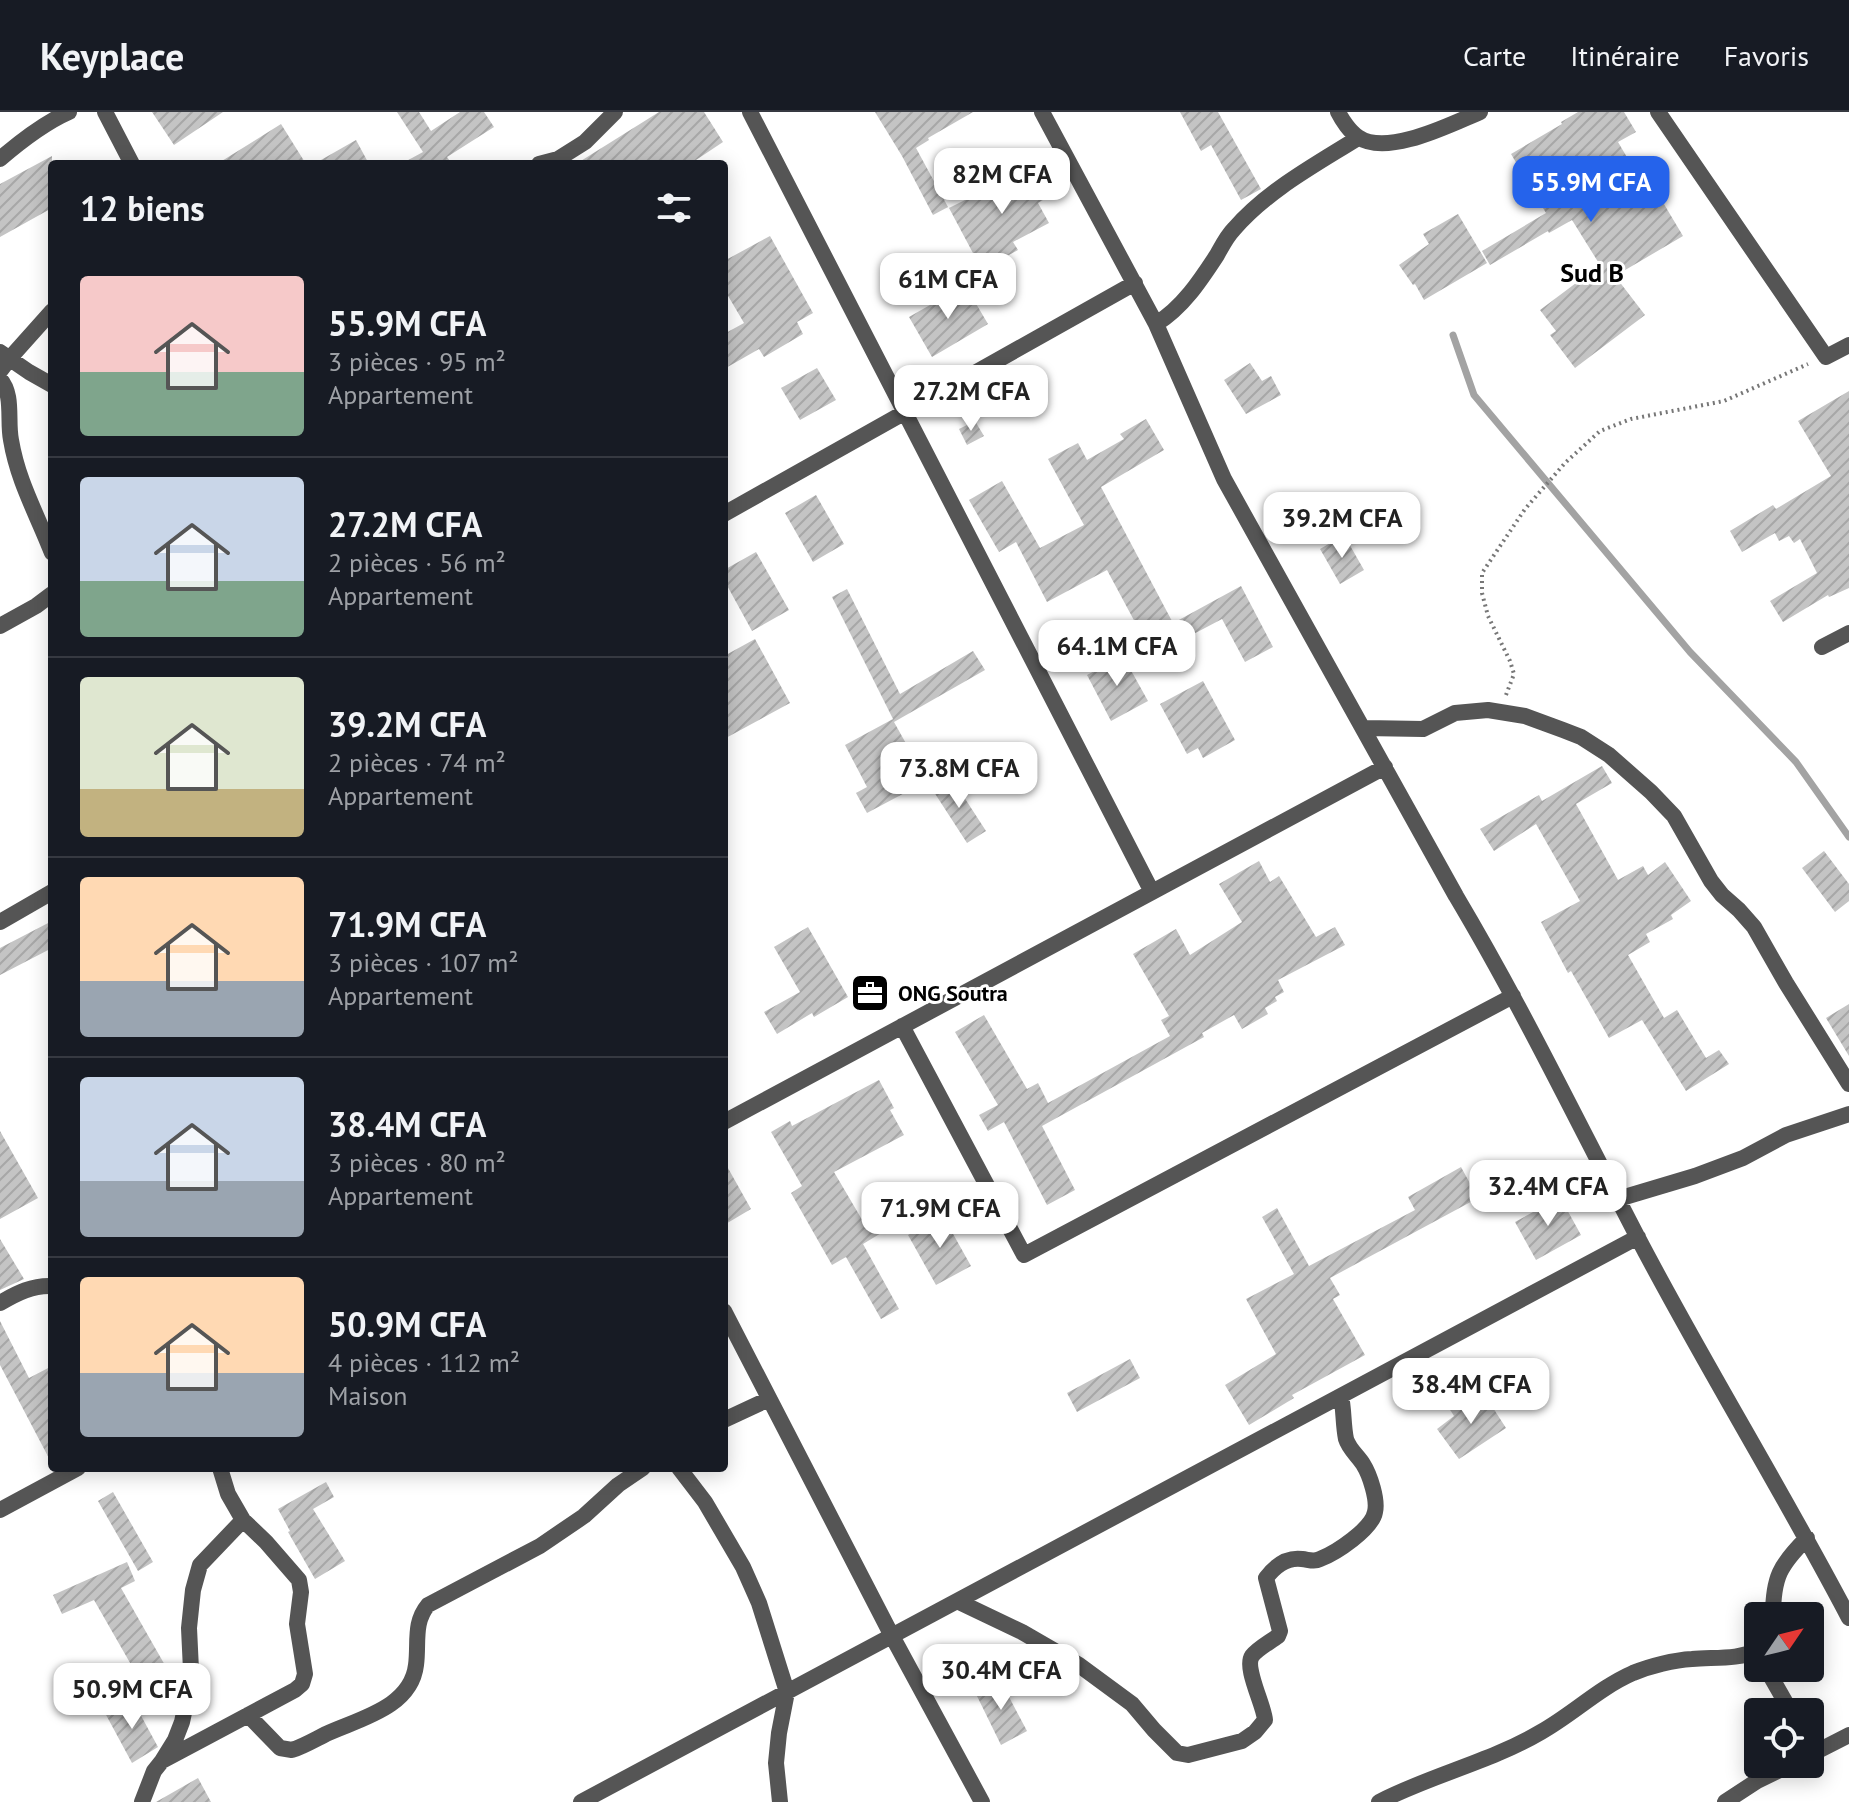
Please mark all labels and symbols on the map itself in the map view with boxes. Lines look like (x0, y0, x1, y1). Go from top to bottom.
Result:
pin: 82M CFA (928, 148, 1076, 216)
pin: 55.9M CFA (1499, 156, 1683, 224)
pin: 61M CFA (874, 253, 1022, 321)
district label: Sud B (1560, 256, 1624, 289)
pin: 27.2M CFA (879, 365, 1063, 433)
pin: 39.2M CFA (1250, 492, 1434, 560)
pin: 64.1M CFA (1025, 620, 1209, 688)
pin: 73.8M CFA (867, 742, 1051, 810)
office icon: ONG Soutra (849, 972, 891, 1014)
place label: ONG Soutra (898, 979, 1008, 1007)
pin: 32.4M CFA (1456, 1160, 1640, 1228)
pin: 71.9M CFA (848, 1182, 1032, 1250)
pin: 38.4M CFA (1379, 1358, 1563, 1426)
north arrow (1744, 1602, 1824, 1682)
pin: 30.4M CFA (909, 1644, 1093, 1712)
pin: 50.9M CFA (40, 1663, 224, 1731)

